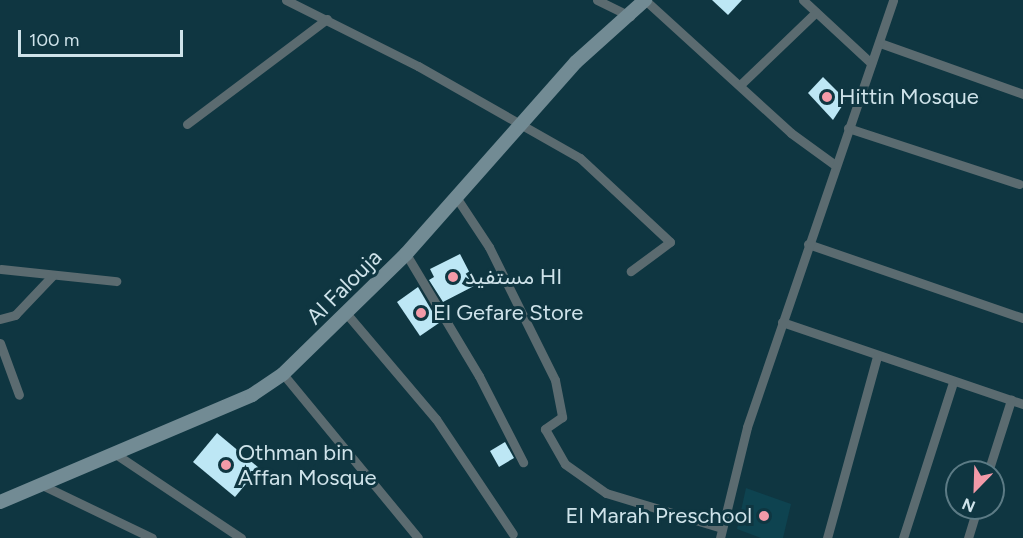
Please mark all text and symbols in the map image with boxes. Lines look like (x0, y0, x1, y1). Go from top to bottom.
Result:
scale bar (21, 18, 186, 56)
text: 100 m (29, 29, 79, 51)
place label: Hittin Mosque (839, 84, 979, 110)
marker: Hittin Mosque (820, 90, 834, 104)
street label: Al Falouja (301, 244, 387, 330)
place label: مستفيد HI (465, 264, 562, 290)
marker: مستفيد HI (446, 270, 460, 284)
place label: El Gefare Store (433, 300, 583, 326)
marker: El Gefare Store (414, 306, 428, 320)
place label: Othman bin Affan Mosque (238, 439, 377, 490)
marker: Othman bin Affan Mosque (219, 458, 233, 472)
north arrow (945, 460, 1005, 520)
text: N (959, 494, 978, 516)
place label: El Marah Preschool (566, 503, 752, 529)
marker: El Marah Preschool (757, 509, 771, 523)

